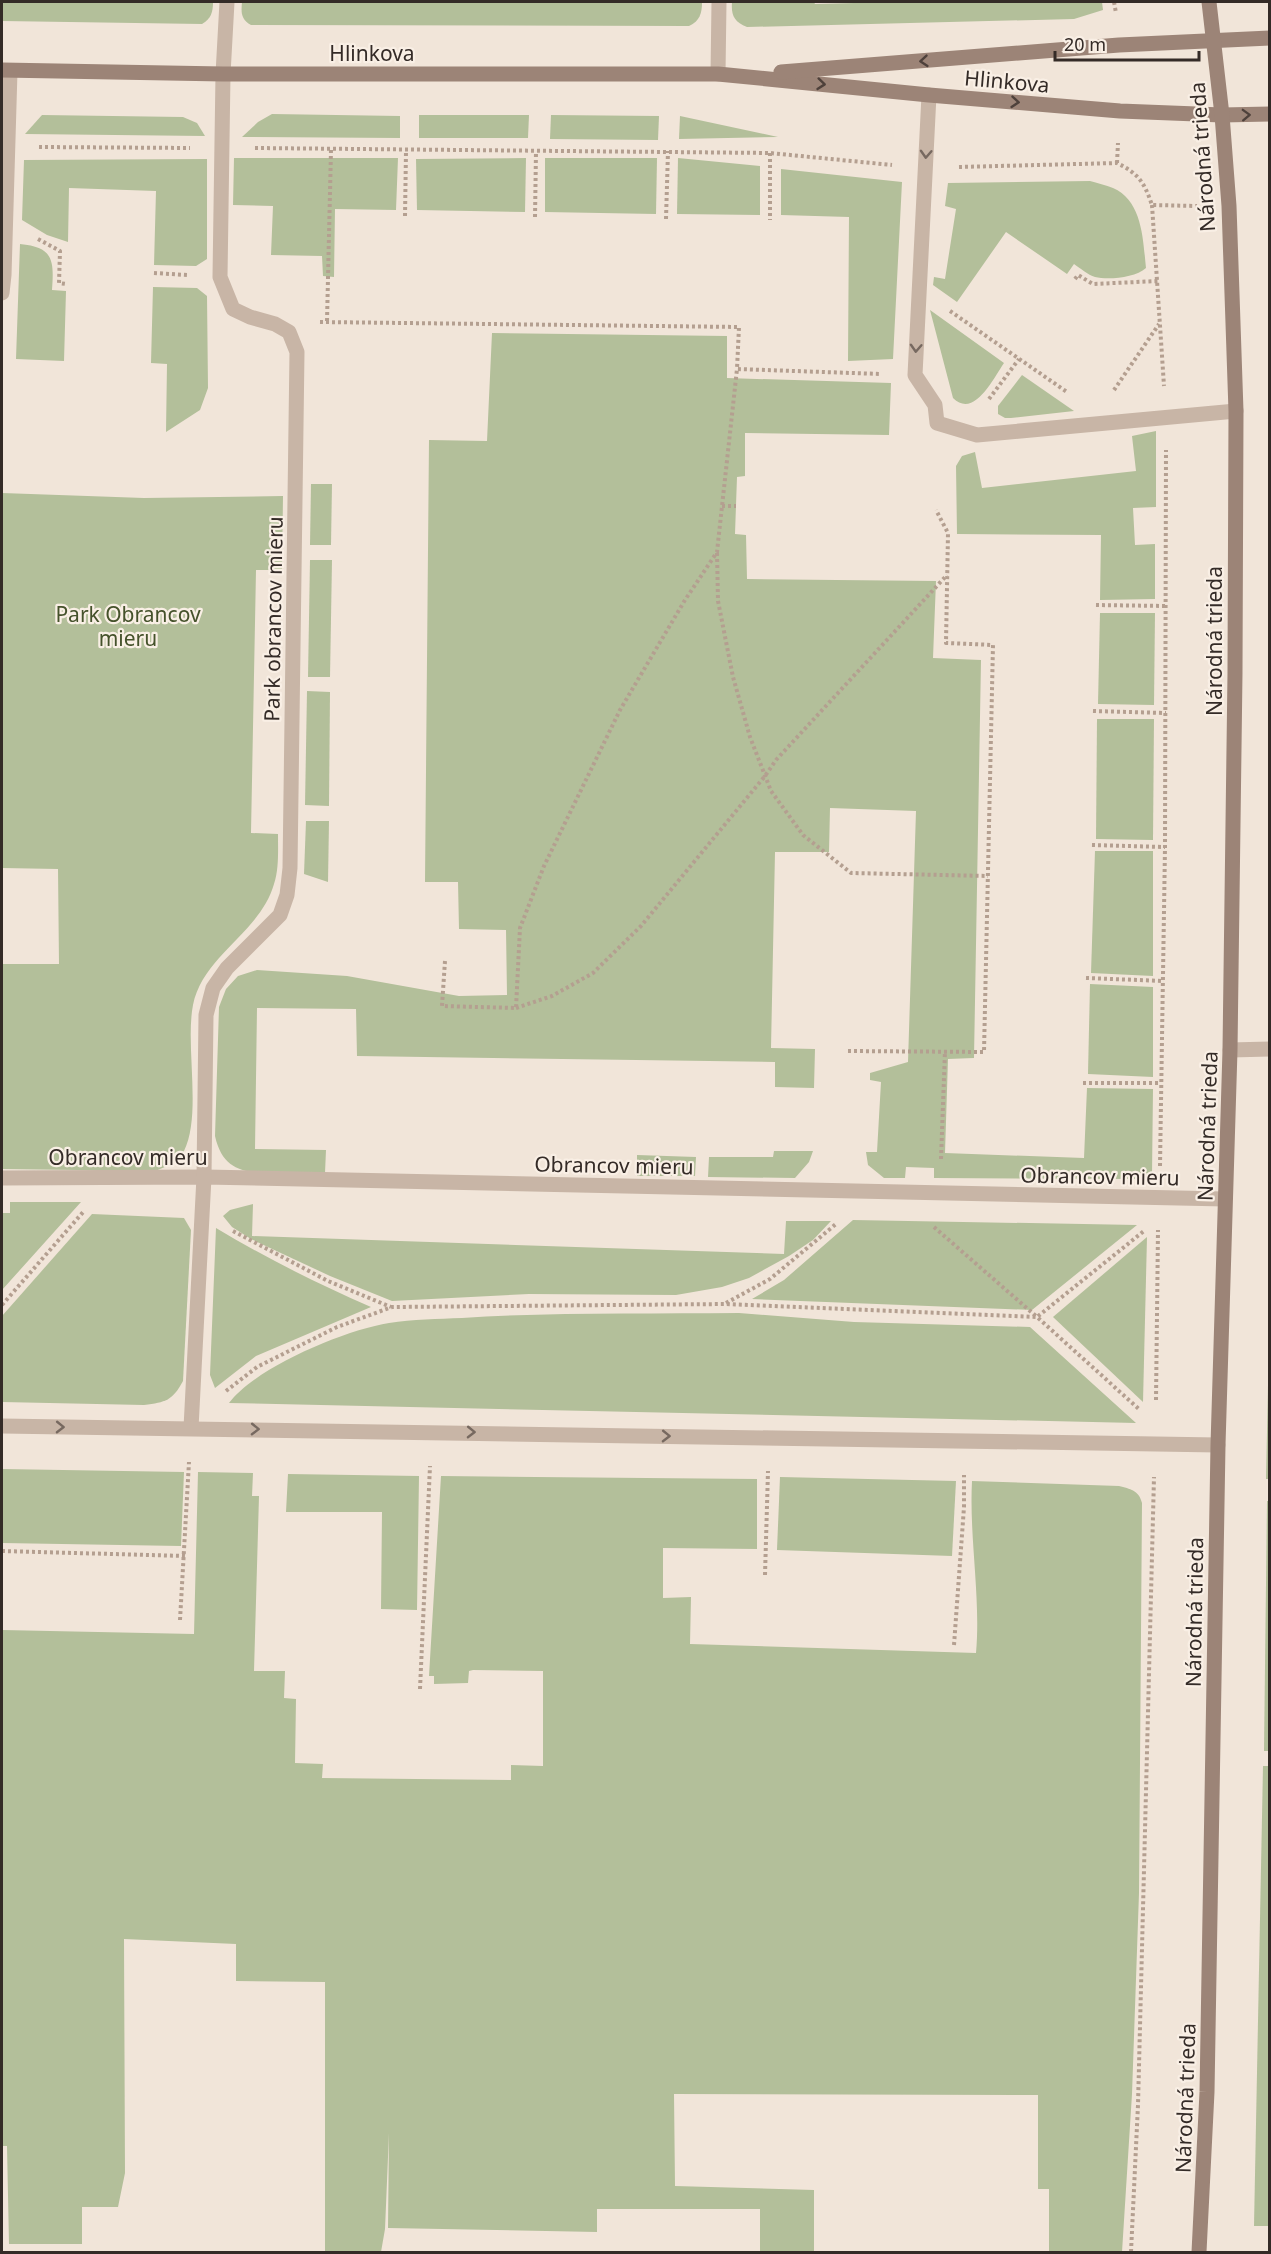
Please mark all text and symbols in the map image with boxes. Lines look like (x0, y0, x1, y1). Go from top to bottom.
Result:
scale bar (1055, 24, 1199, 62)
text: 20 m (1064, 32, 1106, 56)
street label: Hlinkova (329, 39, 415, 67)
one-way arrow (920, 54, 929, 67)
street label: Hlinkova (963, 63, 1051, 99)
one-way arrow (816, 77, 826, 90)
street label: Národná trieda (1183, 81, 1221, 233)
one-way arrow (1011, 96, 1020, 109)
one-way arrow (1241, 108, 1250, 121)
one-way arrow (919, 149, 932, 158)
one-way arrow (910, 344, 923, 353)
street label: Park obrancov mieru (257, 516, 289, 722)
street label: Národná trieda (1200, 566, 1228, 716)
park label: Park Obrancov mieru (55, 600, 201, 652)
street label: Národná trieda (1190, 1051, 1224, 1201)
street label: Obrancov mieru (48, 1143, 208, 1171)
street label: Obrancov mieru (534, 1150, 694, 1180)
street label: Obrancov mieru (1020, 1161, 1180, 1191)
one-way arrow (55, 1420, 64, 1433)
one-way arrow (250, 1423, 259, 1435)
one-way arrow (466, 1426, 475, 1439)
one-way arrow (661, 1430, 670, 1442)
street label: Národná trieda (1179, 1537, 1209, 1687)
street label: Národná trieda (1168, 2023, 1202, 2173)

